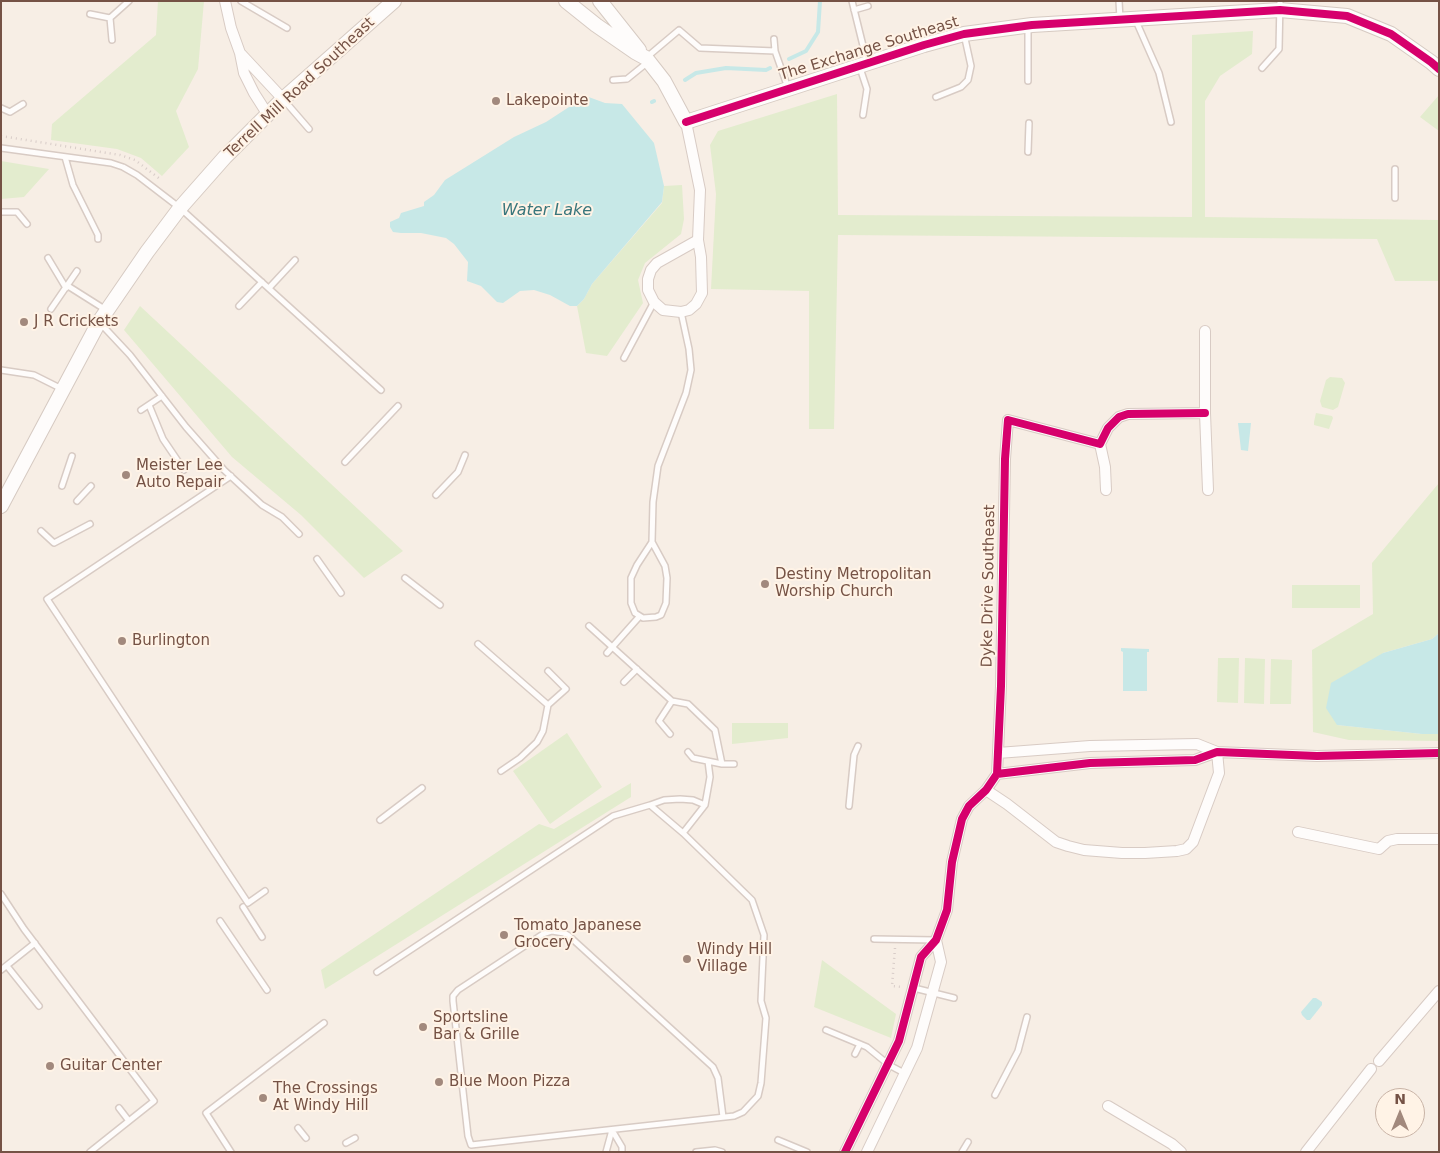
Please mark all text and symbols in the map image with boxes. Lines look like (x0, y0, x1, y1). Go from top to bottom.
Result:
street label: The Exchange Southeast (777, 13, 961, 85)
street label: Terrell Mill Road Southeast (221, 14, 379, 162)
place label: Lakepointe (506, 92, 588, 110)
marker: Lakepointe (490, 95, 502, 107)
water label: Water Lake (502, 201, 592, 221)
place label: J R Crickets (34, 313, 119, 331)
marker: J R Crickets (18, 316, 30, 328)
place label: Meister Lee Auto Repair (136, 457, 224, 492)
marker: Meister Lee Auto Repair (120, 469, 132, 481)
street label: Dyke Drive Southeast (979, 504, 999, 668)
place label: Destiny Metropolitan Worship Church (775, 566, 931, 601)
marker: Destiny Metropolitan Worship Church (759, 578, 771, 590)
place label: Burlington (132, 632, 210, 650)
marker: Burlington (116, 635, 128, 647)
place label: Tomato Japanese Grocery (514, 917, 642, 952)
marker: Tomato Japanese Grocery (498, 929, 510, 941)
place label: Windy Hill Village (697, 941, 772, 976)
marker: Windy Hill Village (681, 953, 693, 965)
place label: Sportsline Bar & Grille (433, 1009, 519, 1044)
marker: Sportsline Bar & Grille (417, 1021, 429, 1033)
place label: Guitar Center (60, 1057, 162, 1075)
marker: Guitar Center (44, 1060, 56, 1072)
place label: Blue Moon Pizza (449, 1073, 570, 1091)
marker: Blue Moon Pizza (433, 1076, 445, 1088)
place label: The Crossings At Windy Hill (273, 1080, 378, 1115)
north arrow (1375, 1088, 1425, 1138)
text: N (1394, 1091, 1406, 1107)
marker: The Crossings At Windy Hill (257, 1092, 269, 1104)

